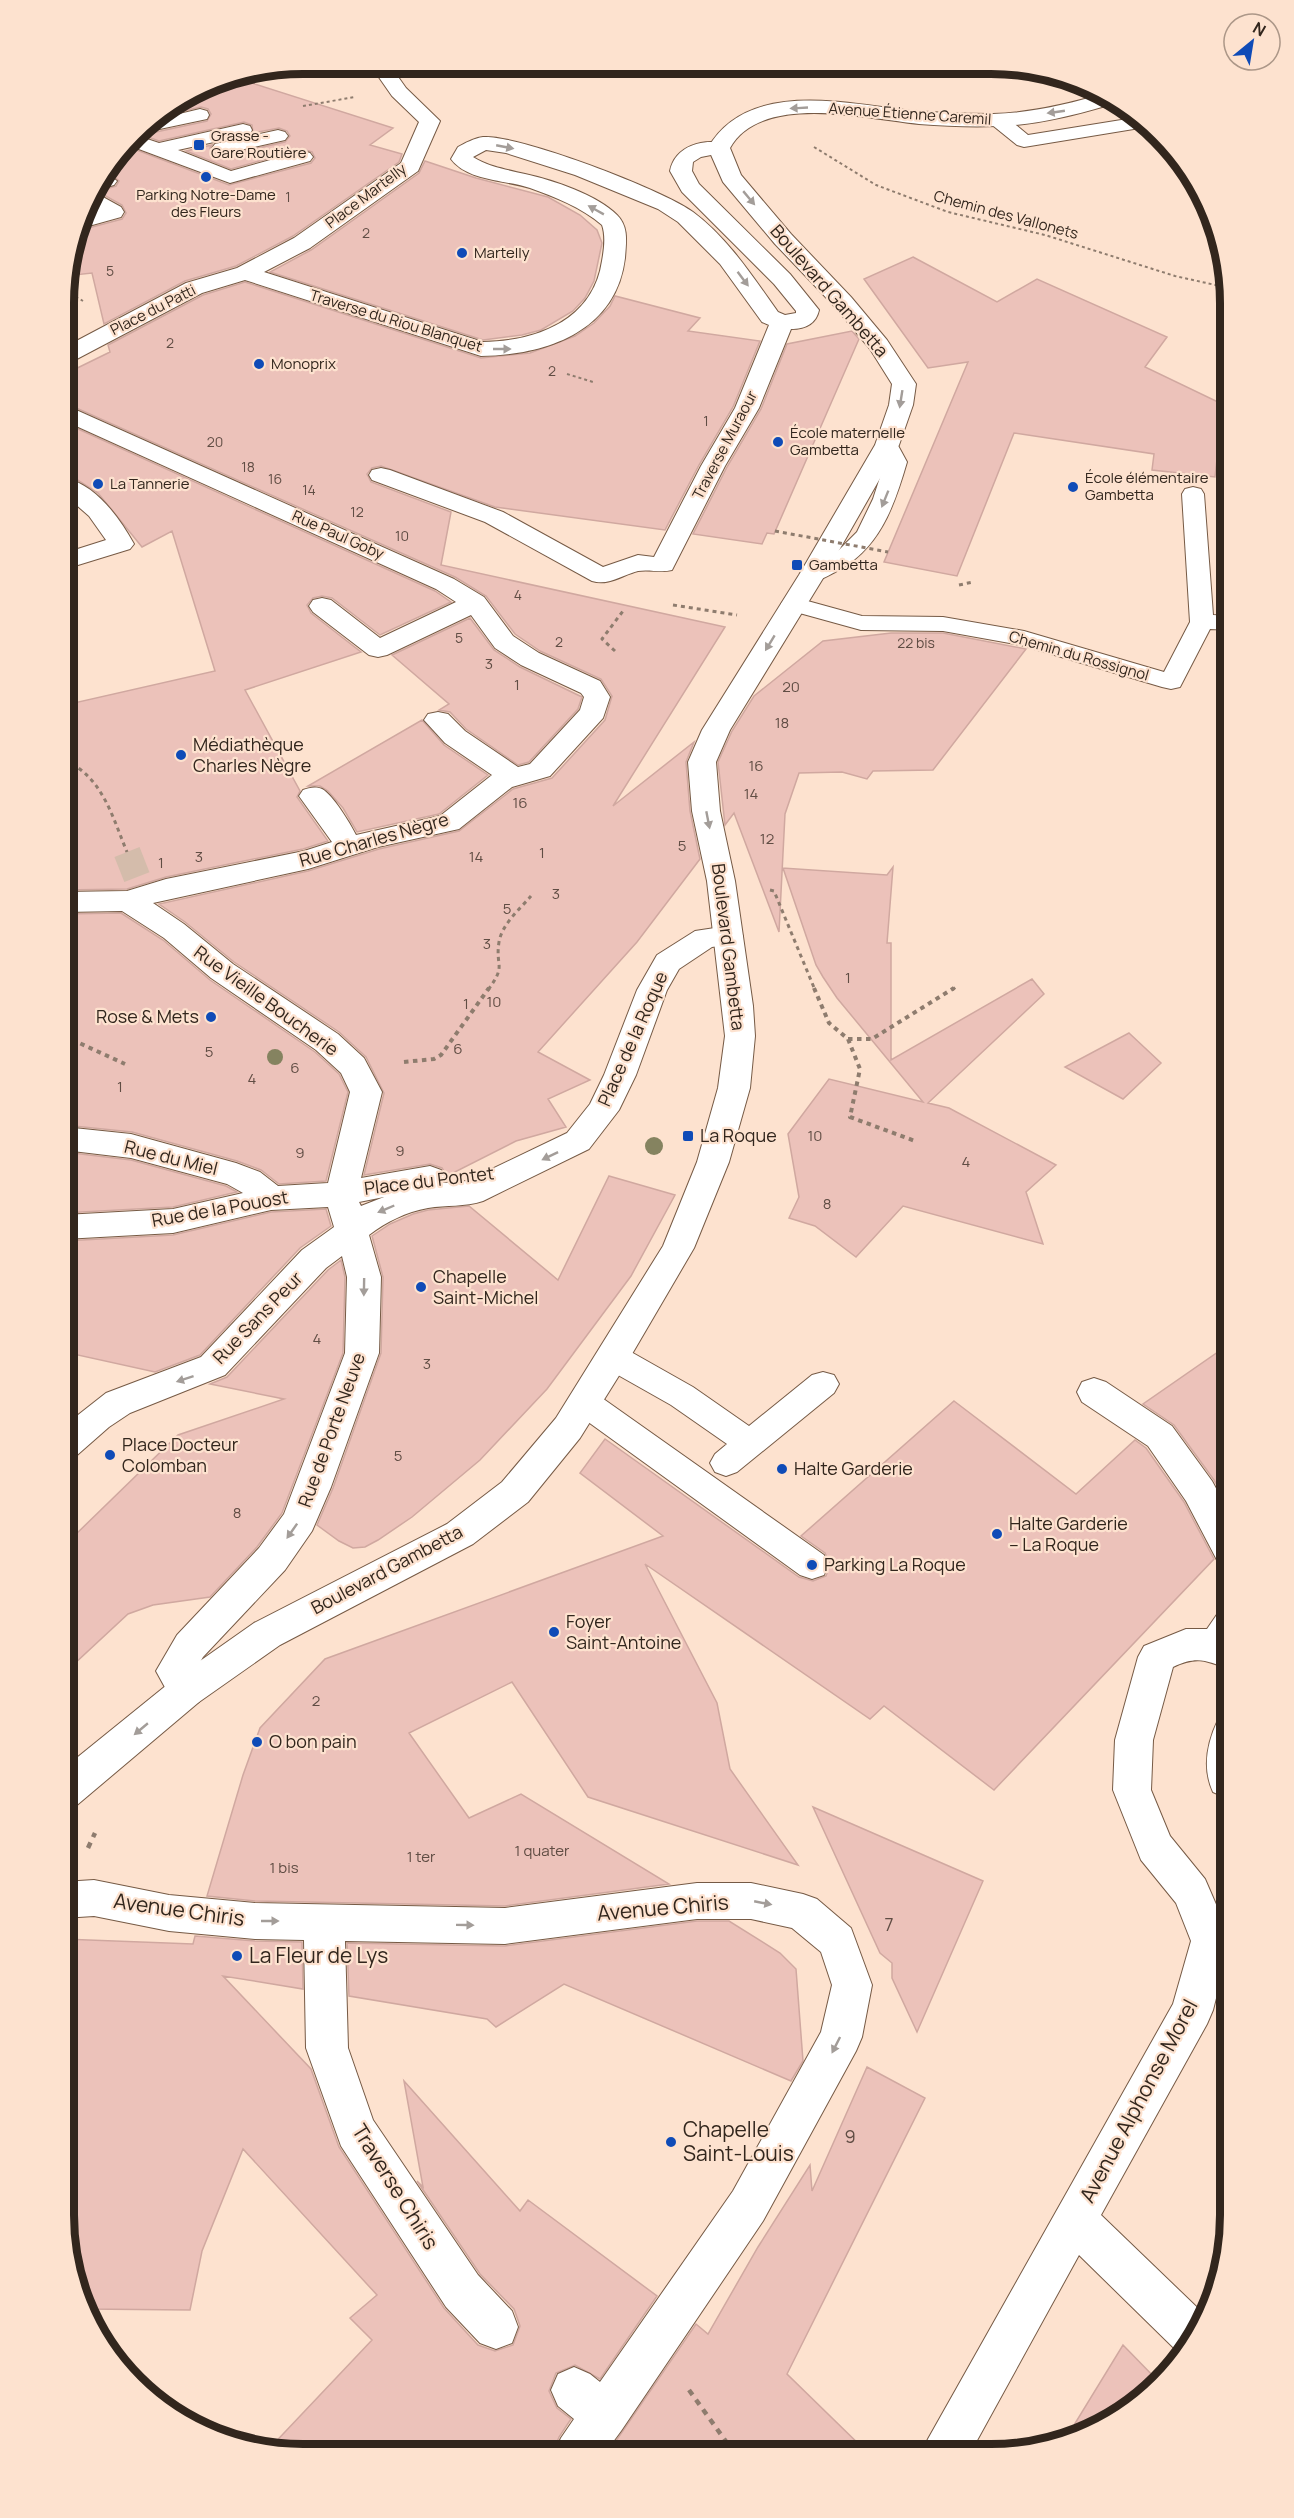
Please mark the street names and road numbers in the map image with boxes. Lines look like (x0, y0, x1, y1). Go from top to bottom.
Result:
street label: Avenue Étienne Caremil (828, 97, 992, 130)
street label: Place Martelly (321, 158, 411, 233)
street label: Chemin des Vallonets (931, 185, 1081, 244)
street label: Boulevard Gambetta (765, 219, 894, 362)
street label: Place du Patti (106, 279, 199, 340)
street label: Traverse du Riou Blanquet (307, 284, 485, 357)
street label: Traverse Muraour (687, 386, 762, 503)
street label: Rue Paul Goby (289, 505, 388, 564)
street label: Chemin du Rossignol (1007, 625, 1152, 686)
street label: Rue Charles Nègre (296, 806, 451, 872)
street label: Boulevard Gambetta (707, 862, 751, 1032)
street label: Rue Vieille Boucherie (190, 940, 344, 1061)
street label: Place de la Roque (592, 967, 673, 1110)
street label: Rue du Miel (122, 1134, 220, 1180)
street label: Place du Pontet (363, 1160, 495, 1200)
street label: Rue de la Pouost (150, 1184, 290, 1232)
street label: Rue Sans Peur (207, 1266, 308, 1369)
street label: Rue de Porte Neuve (292, 1349, 370, 1510)
street label: Boulevard Gambetta (307, 1519, 467, 1619)
street label: Avenue Chiris (112, 1886, 246, 1932)
street label: Avenue Chiris (596, 1887, 730, 1927)
street label: Avenue Alphonse Morel (1073, 1994, 1204, 2207)
street label: Traverse Chiris (346, 2118, 446, 2255)

